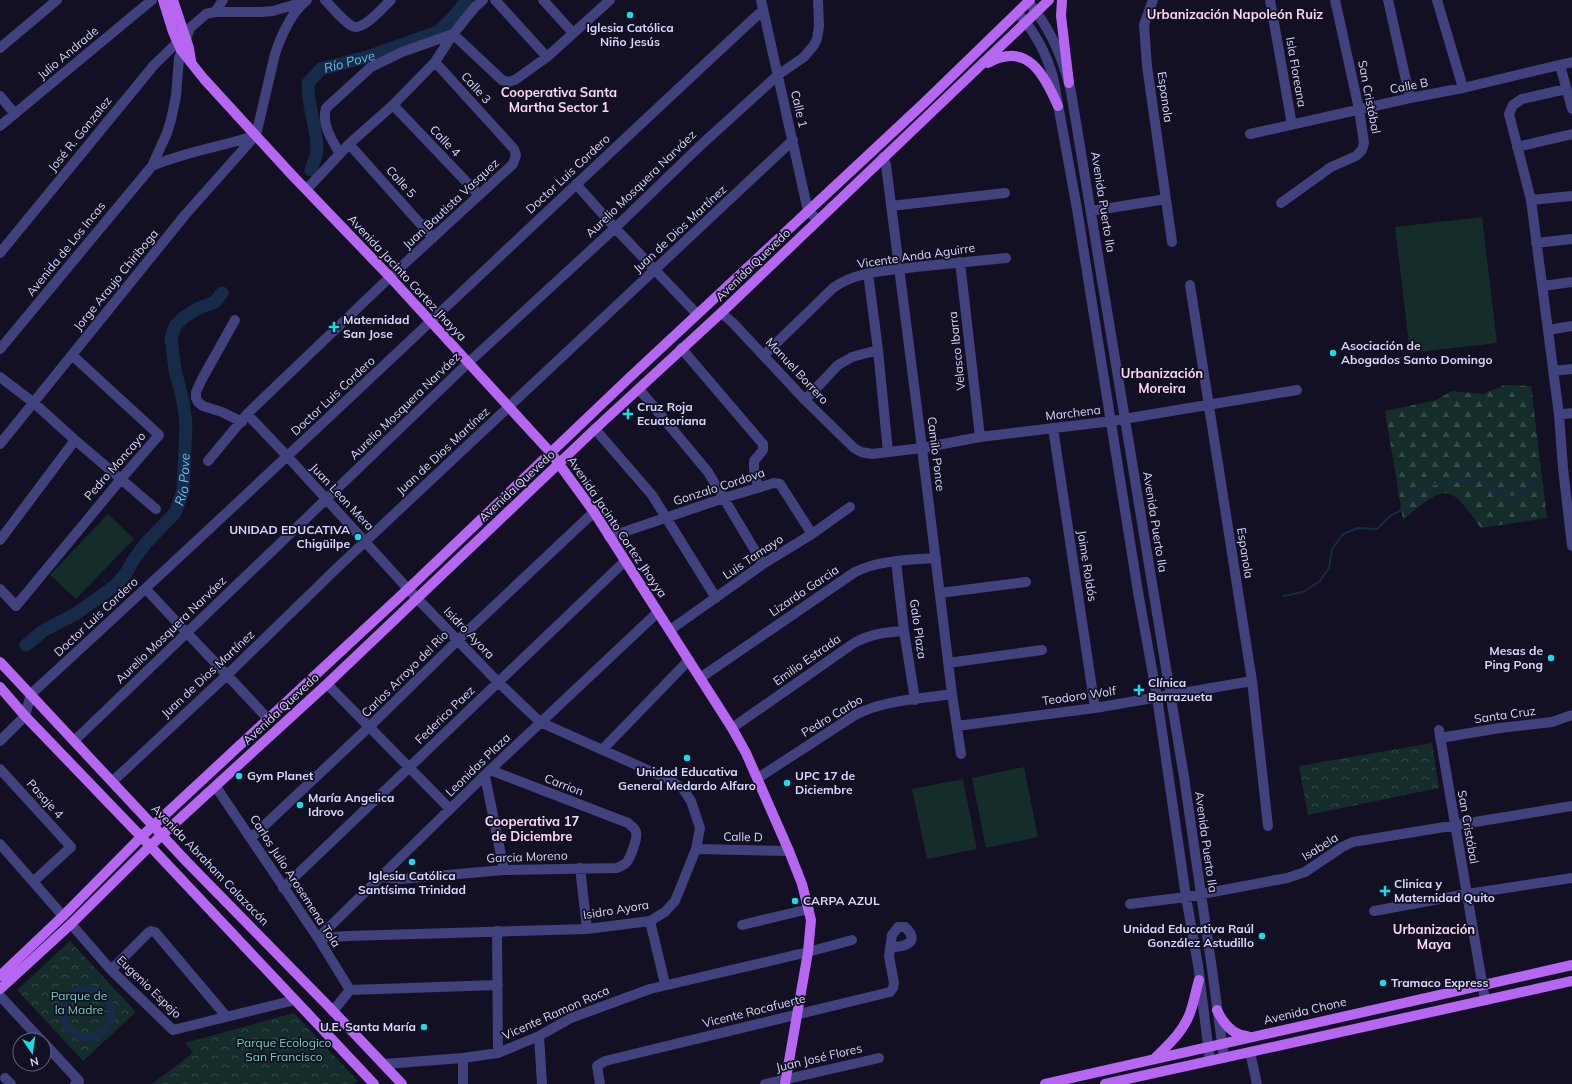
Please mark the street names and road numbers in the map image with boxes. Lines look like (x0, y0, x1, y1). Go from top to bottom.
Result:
street label: Julio Andrade (34, 23, 101, 82)
street label: Isla Floreana (1283, 36, 1310, 108)
street label: San Cristóbal (1355, 59, 1384, 135)
street label: Calle 3 (458, 69, 495, 107)
street label: Espanola (1155, 71, 1176, 123)
street label: Calle B (1388, 74, 1429, 97)
street label: Calle 1 (788, 89, 811, 129)
street label: José R. Gonzalez (45, 93, 114, 174)
street label: Calle 4 (427, 122, 464, 159)
street label: Aurelio Mosquera Narváez (582, 127, 699, 240)
street label: Doctor Luis Cordero (523, 131, 613, 216)
street label: Avenida Puerto Ila (1088, 150, 1119, 253)
street label: Juan Bautista Vasquez (400, 155, 502, 252)
street label: Calle 5 (383, 163, 420, 201)
street label: Juan de Dios Martínez (630, 182, 729, 276)
street label: Avenida de Los Incas (23, 198, 108, 299)
street label: Avenida Jacinto Cortez Jhayya (345, 211, 470, 344)
street label: Avenida Quevedo (712, 225, 793, 304)
street label: Jorge Araujo Chiriboga (70, 226, 161, 333)
street label: Vicente Anda Aguirre (856, 240, 976, 271)
street label: Velasco Ibarra (945, 311, 968, 391)
street label: Manuel Borrero (763, 334, 832, 407)
street label: Aurelio Mosquera Narváez (346, 349, 463, 462)
street label: Doctor Luis Cordero (288, 353, 378, 438)
street label: Marchena (1044, 402, 1101, 423)
street label: Juan de Dios Martínez (393, 404, 492, 498)
street label: Camilo Ponce (924, 416, 949, 492)
street label: Pedro Moncayo (81, 428, 149, 503)
street label: Avenida Quevedo (476, 447, 558, 525)
street label: Avenida Jacinto Cortez Jhayya (564, 453, 670, 600)
street label: Juan Leon Mera (307, 460, 377, 533)
street label: Gonzalo Cordova (671, 465, 766, 508)
street label: Avenida Puerto Ila (1140, 470, 1171, 573)
street label: Espanola (1234, 526, 1257, 579)
street label: Jaime Roldós (1074, 529, 1101, 603)
street label: Luis Tamayo (720, 531, 786, 582)
street label: Lizardo Garcia (766, 562, 841, 619)
street label: Aurelio Mosquera Narváez (112, 573, 229, 686)
street label: Doctor Luis Cordero (51, 574, 141, 659)
street label: Galo Plaza (907, 598, 930, 660)
street label: Isidro Ayora (441, 604, 498, 662)
street label: Juan de Dios Martínez (158, 627, 257, 721)
street label: Carlos Arroyo del Rio (358, 627, 451, 720)
street label: Emilio Estrada (770, 631, 843, 688)
street label: Avenida Quevedo (240, 670, 322, 748)
street label: Federico Paez (412, 682, 478, 747)
street label: Teodoro Wolf (1041, 683, 1118, 708)
street label: Pedro Carbo (798, 691, 865, 740)
street label: Santa Cruz (1473, 703, 1537, 726)
street label: Leonidas Plaza (442, 730, 513, 799)
street label: Carrion (543, 770, 586, 799)
street label: Pasaje 4 (24, 776, 67, 821)
street label: San Cristóbal (1455, 789, 1482, 865)
street label: Avenida Puerto Ila (1192, 790, 1221, 893)
street label: Avenida Abraham Calazacón (149, 801, 272, 928)
street label: Carlos Julio Arosemena Tola (247, 812, 344, 950)
street label: Calle D (723, 829, 763, 844)
street label: Isabela (1299, 830, 1341, 864)
street label: Garcia Moreno (486, 848, 568, 865)
street label: Isidro Ayora (582, 897, 650, 922)
street label: Eugenio Espejo (114, 952, 185, 1021)
street label: Vicente Ramon Roca (500, 982, 612, 1043)
street label: Vicente Rocafuerte (701, 990, 807, 1031)
street label: Avenida Chone (1262, 994, 1348, 1027)
street label: Juan José Flores (774, 1040, 863, 1075)

